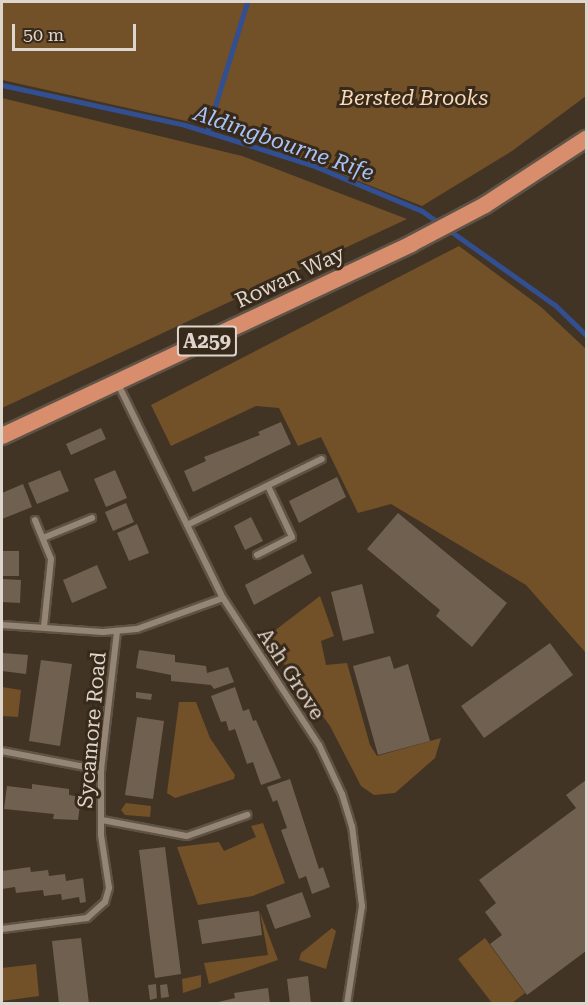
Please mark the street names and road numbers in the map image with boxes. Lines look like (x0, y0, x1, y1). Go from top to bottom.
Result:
street label: Rowan Way (231, 241, 349, 313)
road number: A259 (176, 324, 238, 358)
street label: Ash Grove (252, 623, 330, 725)
street label: Sycamore Road (73, 651, 111, 809)

